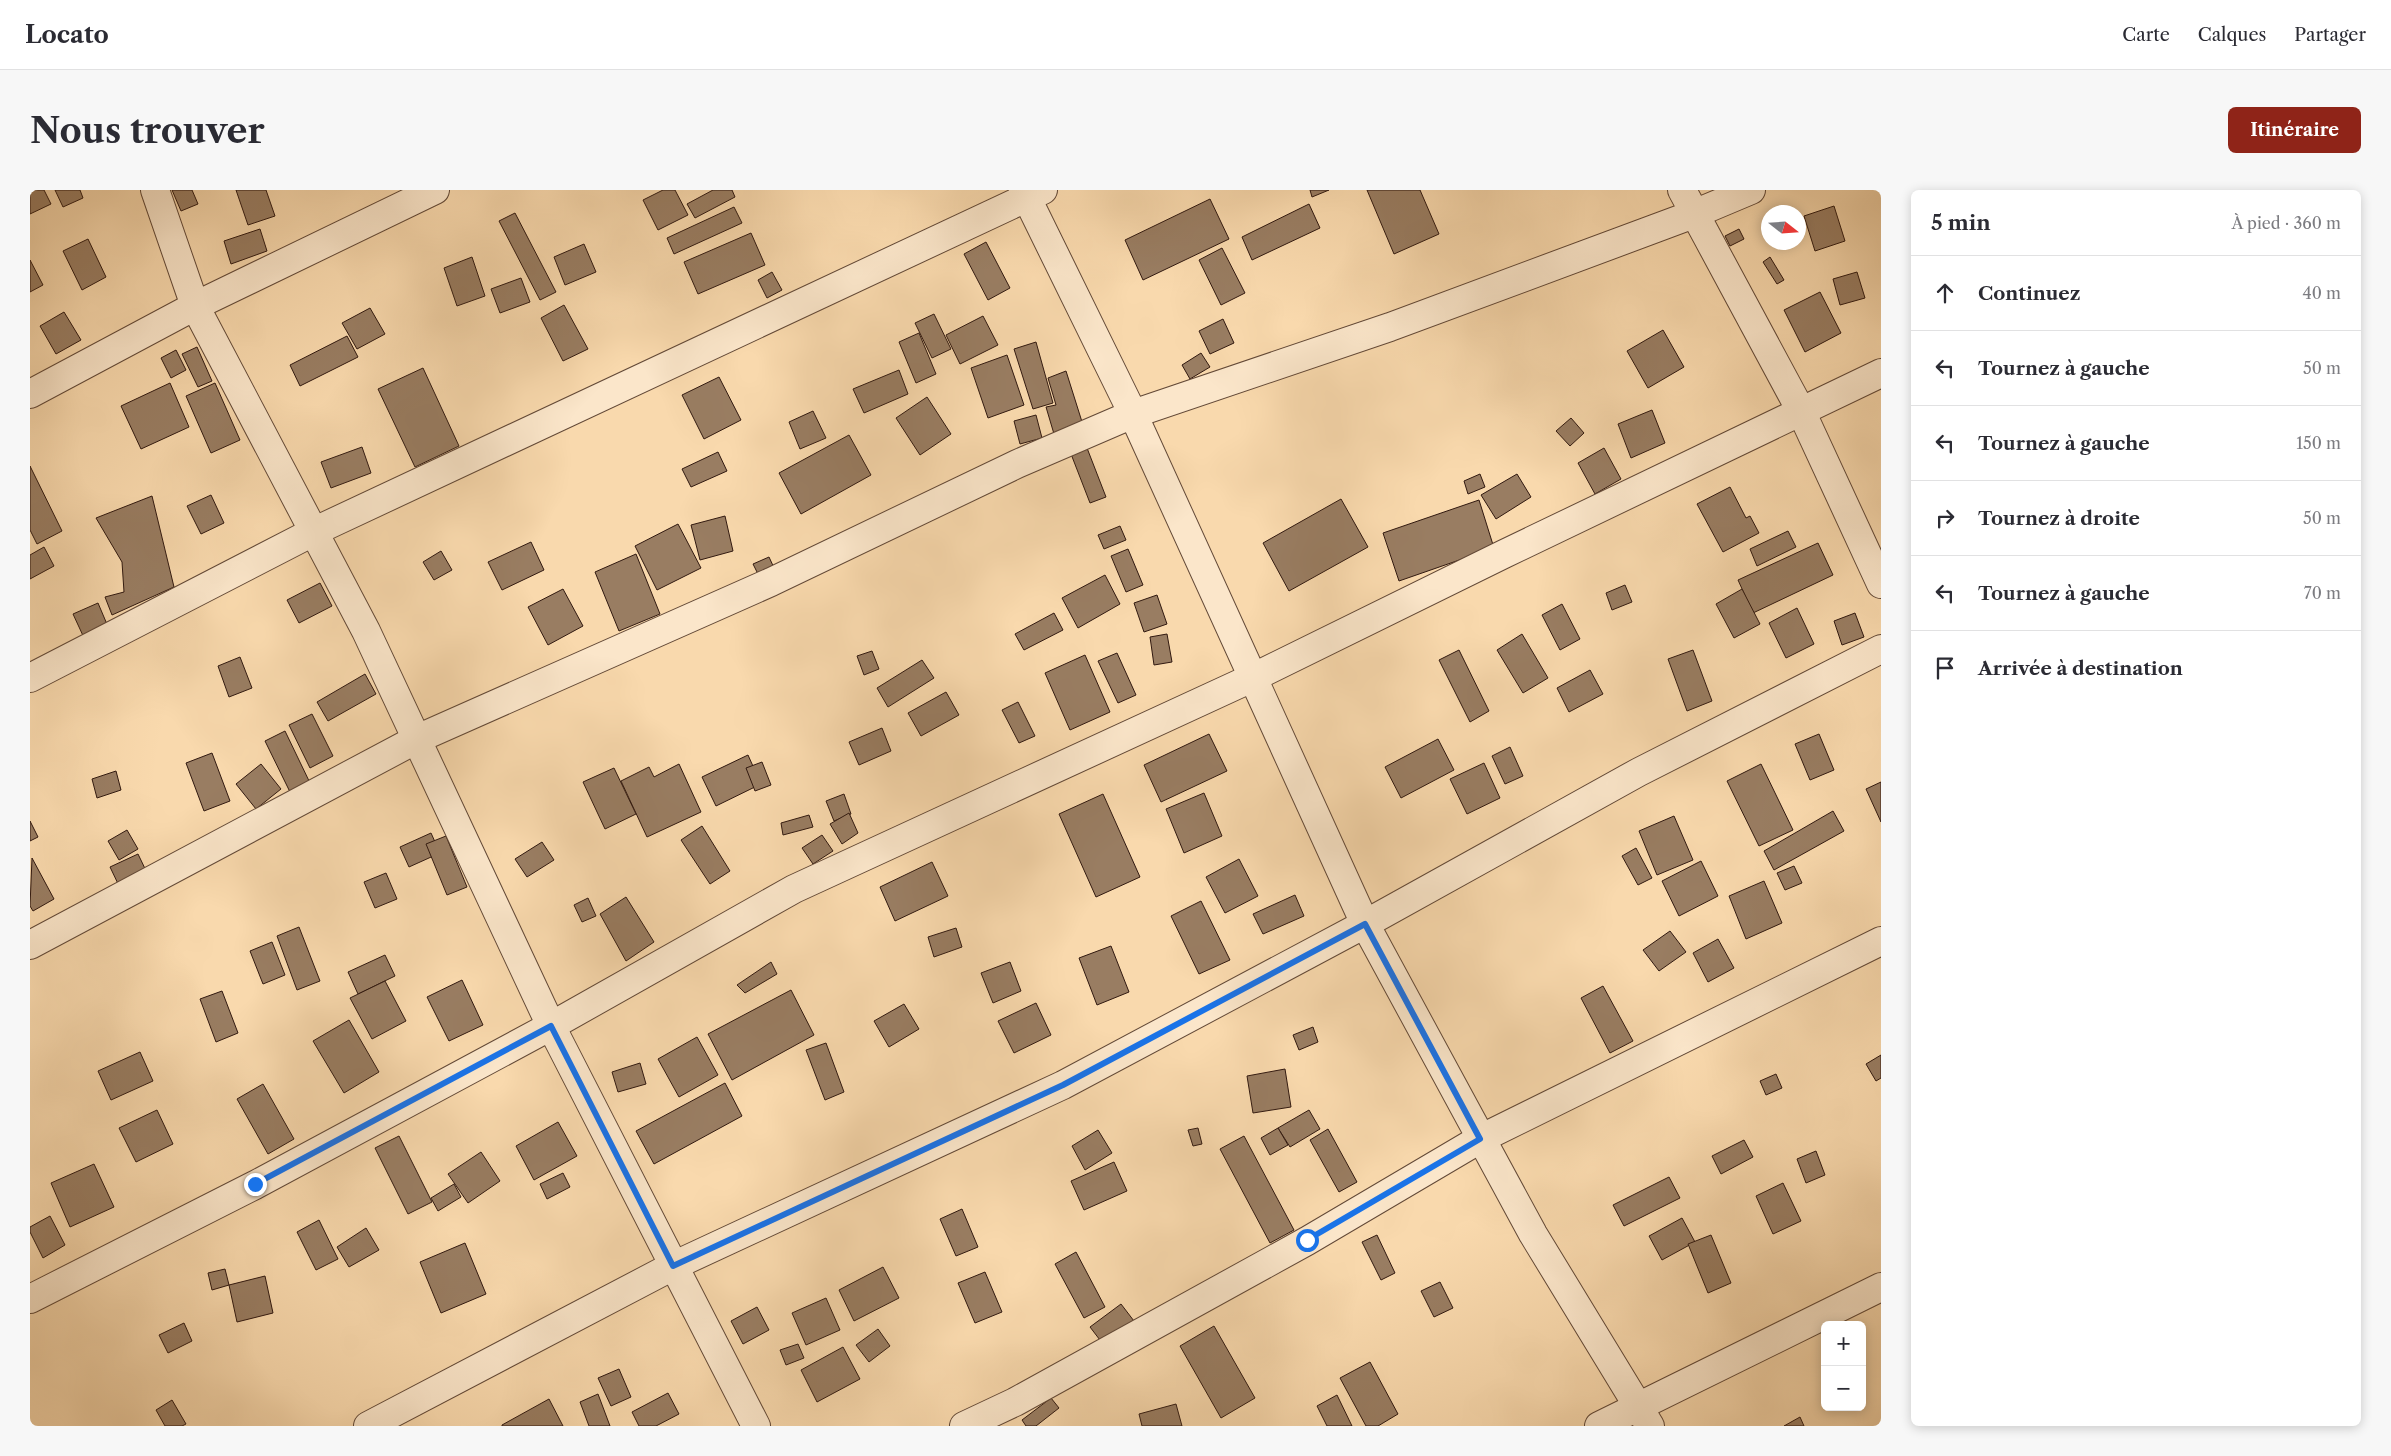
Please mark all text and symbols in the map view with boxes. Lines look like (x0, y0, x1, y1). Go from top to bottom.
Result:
text: Locato (25, 20, 109, 49)
text: Carte (2122, 24, 2170, 46)
text: Calques (2198, 24, 2266, 46)
text: Partager (2294, 24, 2366, 46)
button: Itinéraire (2228, 107, 2361, 153)
text: Nous trouver (30, 109, 265, 152)
north arrow (1761, 205, 1806, 250)
text: 5 min (1931, 210, 1991, 235)
text: À pied · 360 m (2232, 213, 2341, 233)
icon: ahead (1931, 279, 1959, 307)
text: Continuez (1978, 282, 2080, 305)
text: 40 m (2302, 283, 2341, 303)
icon: left (1931, 354, 1959, 382)
text: Tournez à gauche (1978, 357, 2150, 380)
text: 50 m (2303, 358, 2341, 378)
icon: left (1931, 429, 1959, 457)
text: Tournez à gauche (1978, 432, 2150, 455)
text: 150 m (2296, 433, 2341, 453)
icon: right (1931, 504, 1959, 532)
text: Tournez à droite (1978, 507, 2140, 530)
text: 50 m (2303, 508, 2341, 528)
icon: left (1931, 579, 1959, 607)
text: Tournez à gauche (1978, 582, 2150, 605)
text: 70 m (2304, 583, 2341, 603)
icon: arrive (1931, 654, 1959, 682)
text: Arrivée à destination (1978, 657, 2183, 680)
route end (244, 1173, 267, 1196)
route start (1296, 1229, 1319, 1252)
map controls (1821, 1321, 1866, 1411)
button: + (1821, 1321, 1866, 1366)
button: − (1821, 1366, 1866, 1411)

